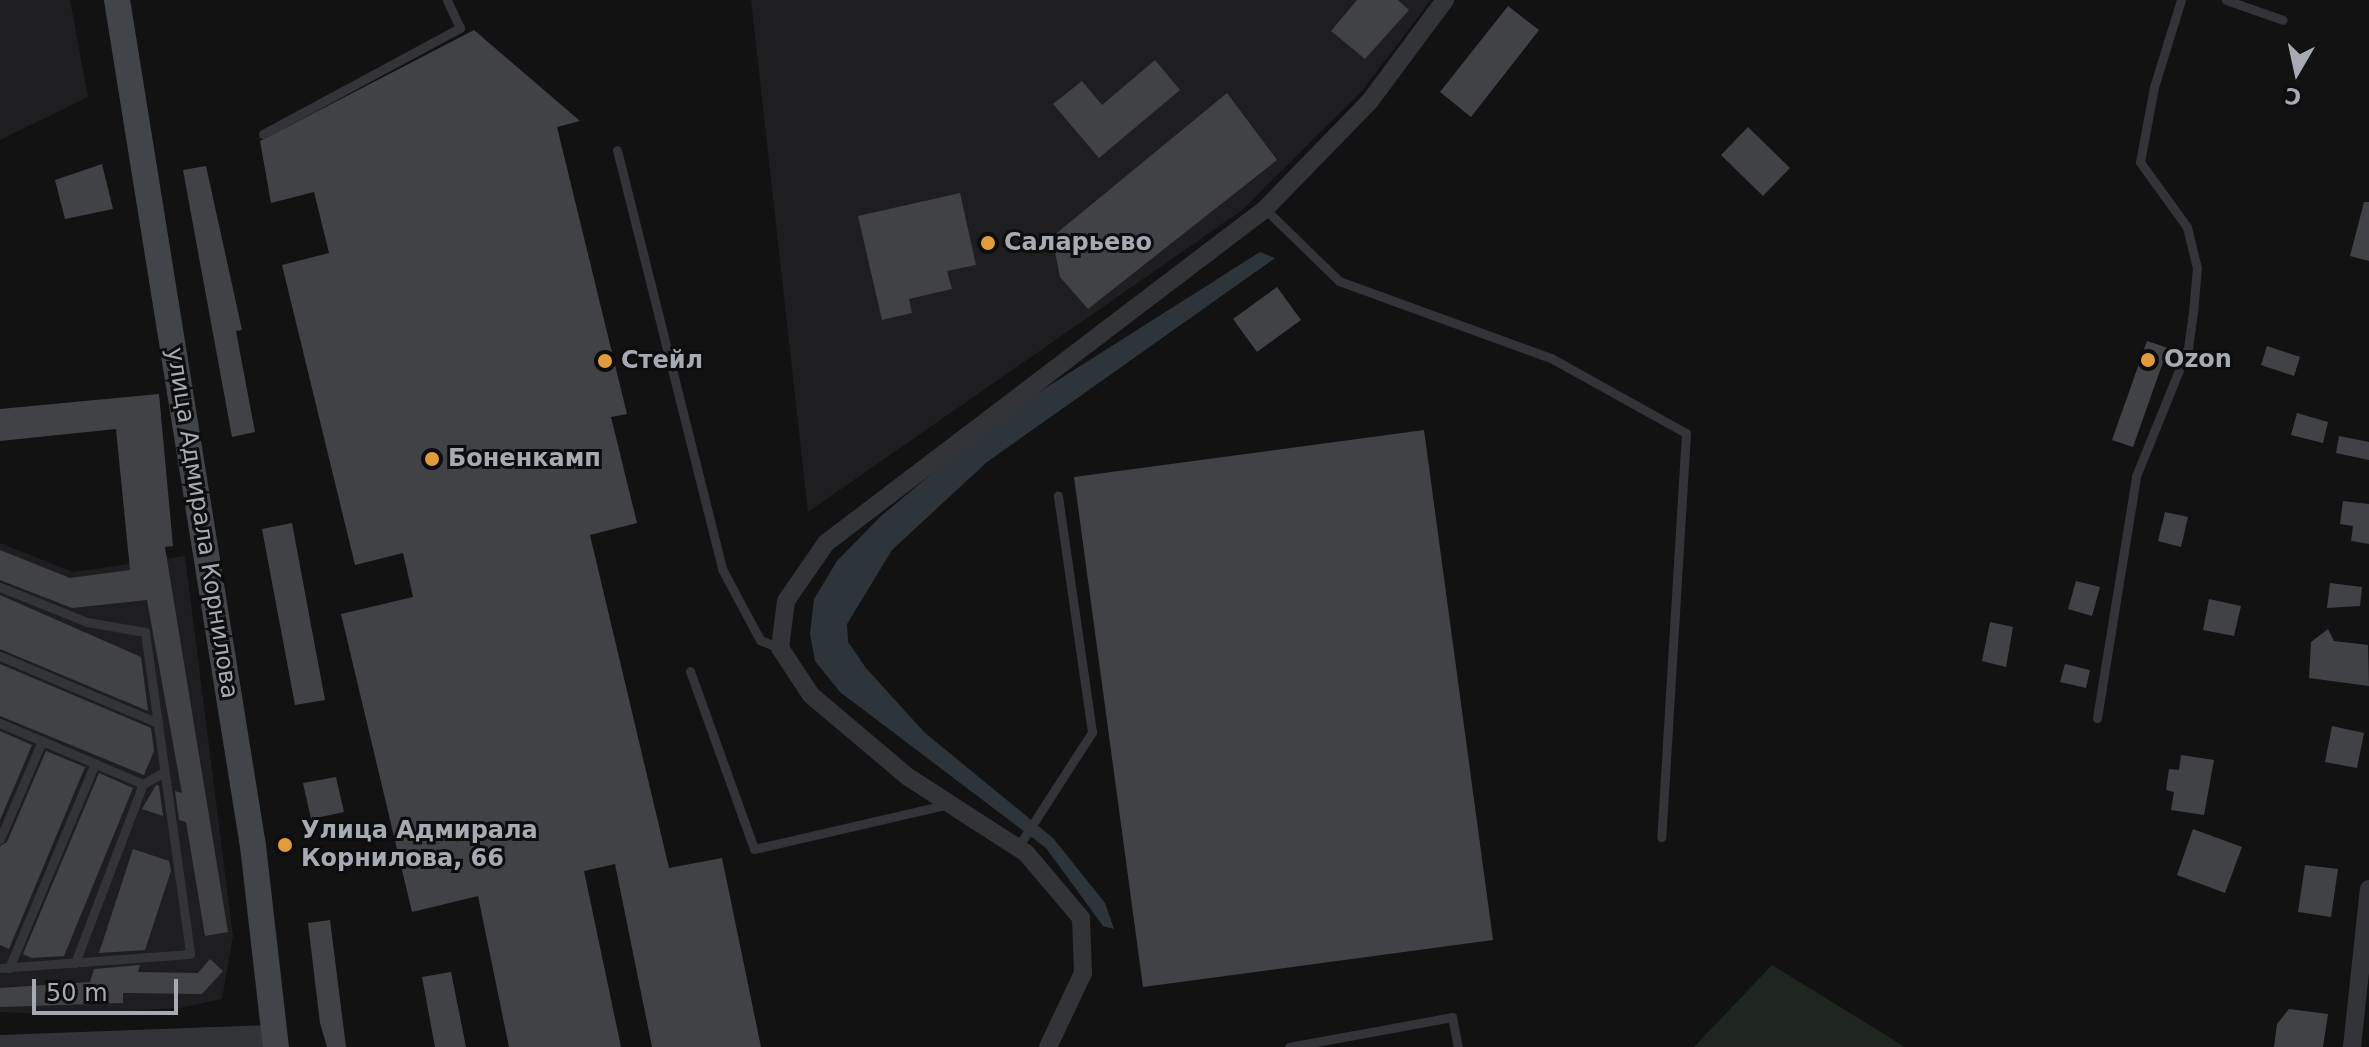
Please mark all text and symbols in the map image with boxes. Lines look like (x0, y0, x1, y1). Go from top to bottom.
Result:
north arrow (2257, 32, 2337, 112)
text: С (2283, 83, 2303, 110)
place label: Саларьево (1004, 229, 1152, 257)
marker: Саларьево (979, 234, 997, 252)
street label: улица Адмирала Корнилова (160, 345, 244, 701)
place label: Ozon (2164, 346, 2232, 374)
place label: Стейл (621, 347, 703, 375)
marker: Ozon (2139, 351, 2157, 369)
marker: Стейл (596, 352, 614, 370)
place label: Боненкамп (448, 445, 601, 473)
marker: Боненкамп (423, 450, 441, 468)
place label: Улица Адмирала Корнилова, 66 (301, 817, 538, 873)
marker: Улица Адмирала Корнилова, 66 (276, 836, 294, 854)
scale bar (36, 963, 182, 1013)
text: 50 m (46, 979, 108, 1007)

